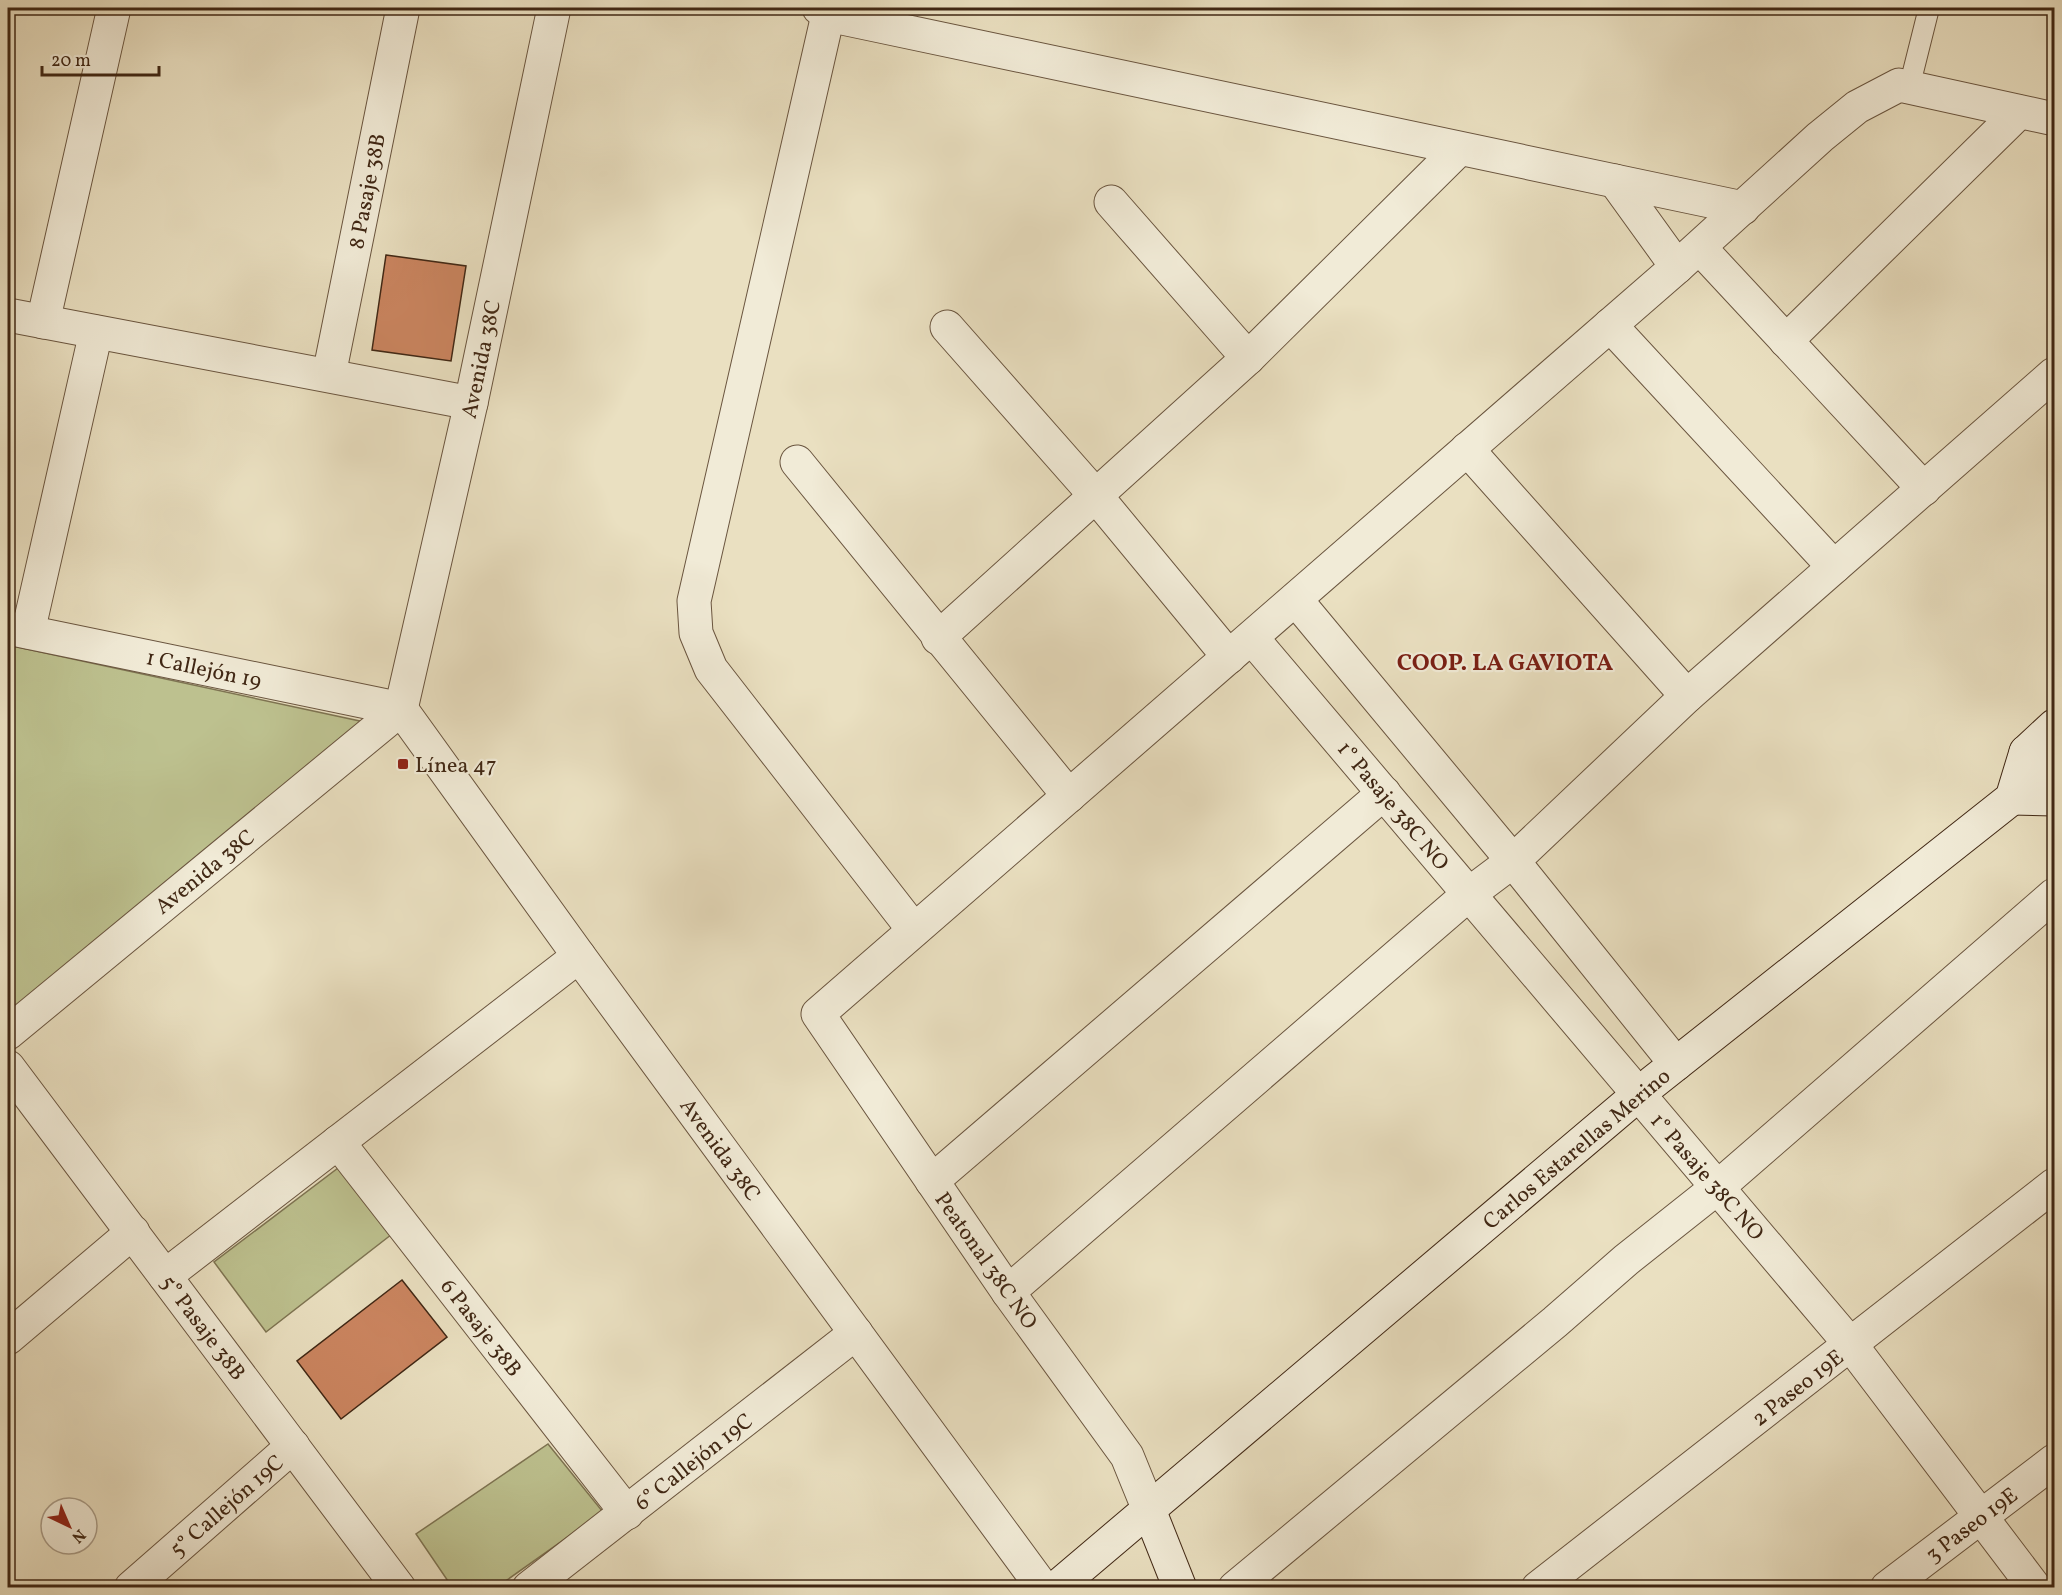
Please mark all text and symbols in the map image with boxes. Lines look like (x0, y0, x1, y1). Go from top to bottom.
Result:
scale bar (42, 39, 159, 77)
text: 20 m (51, 49, 91, 74)
street label: 8 Pasaje 38B (342, 131, 395, 252)
street label: Avenida 38C (455, 297, 510, 422)
street label: 1 Callejón 19 (143, 643, 264, 698)
district label: COOP. LA GAVIOTA (1397, 647, 1613, 681)
street label: 1° Pasaje 38C NO (1329, 735, 1455, 878)
place label: Línea 47 (415, 751, 497, 782)
marker: Línea 47 (396, 757, 410, 771)
street label: Avenida 38C (149, 823, 262, 923)
street label: Carlos Estarellas Merino (1477, 1062, 1678, 1238)
street label: Avenida 38C (671, 1093, 767, 1208)
street label: 1° Pasaje 38C NO (1642, 1107, 1770, 1248)
street label: Peatonal 38C NO (926, 1186, 1044, 1336)
street label: 5° Pasaje 38B (152, 1269, 252, 1388)
street label: 6 Pasaje 38B (432, 1273, 528, 1384)
street label: 2 Paseo 19E (1746, 1343, 1851, 1435)
street label: 6° Callejón 19C (629, 1407, 760, 1519)
street label: 5° Callejón 19C (164, 1449, 291, 1565)
street label: 3 Paseo 19E (1920, 1481, 2025, 1571)
north arrow (39, 1496, 99, 1556)
text: N (66, 1523, 90, 1548)

